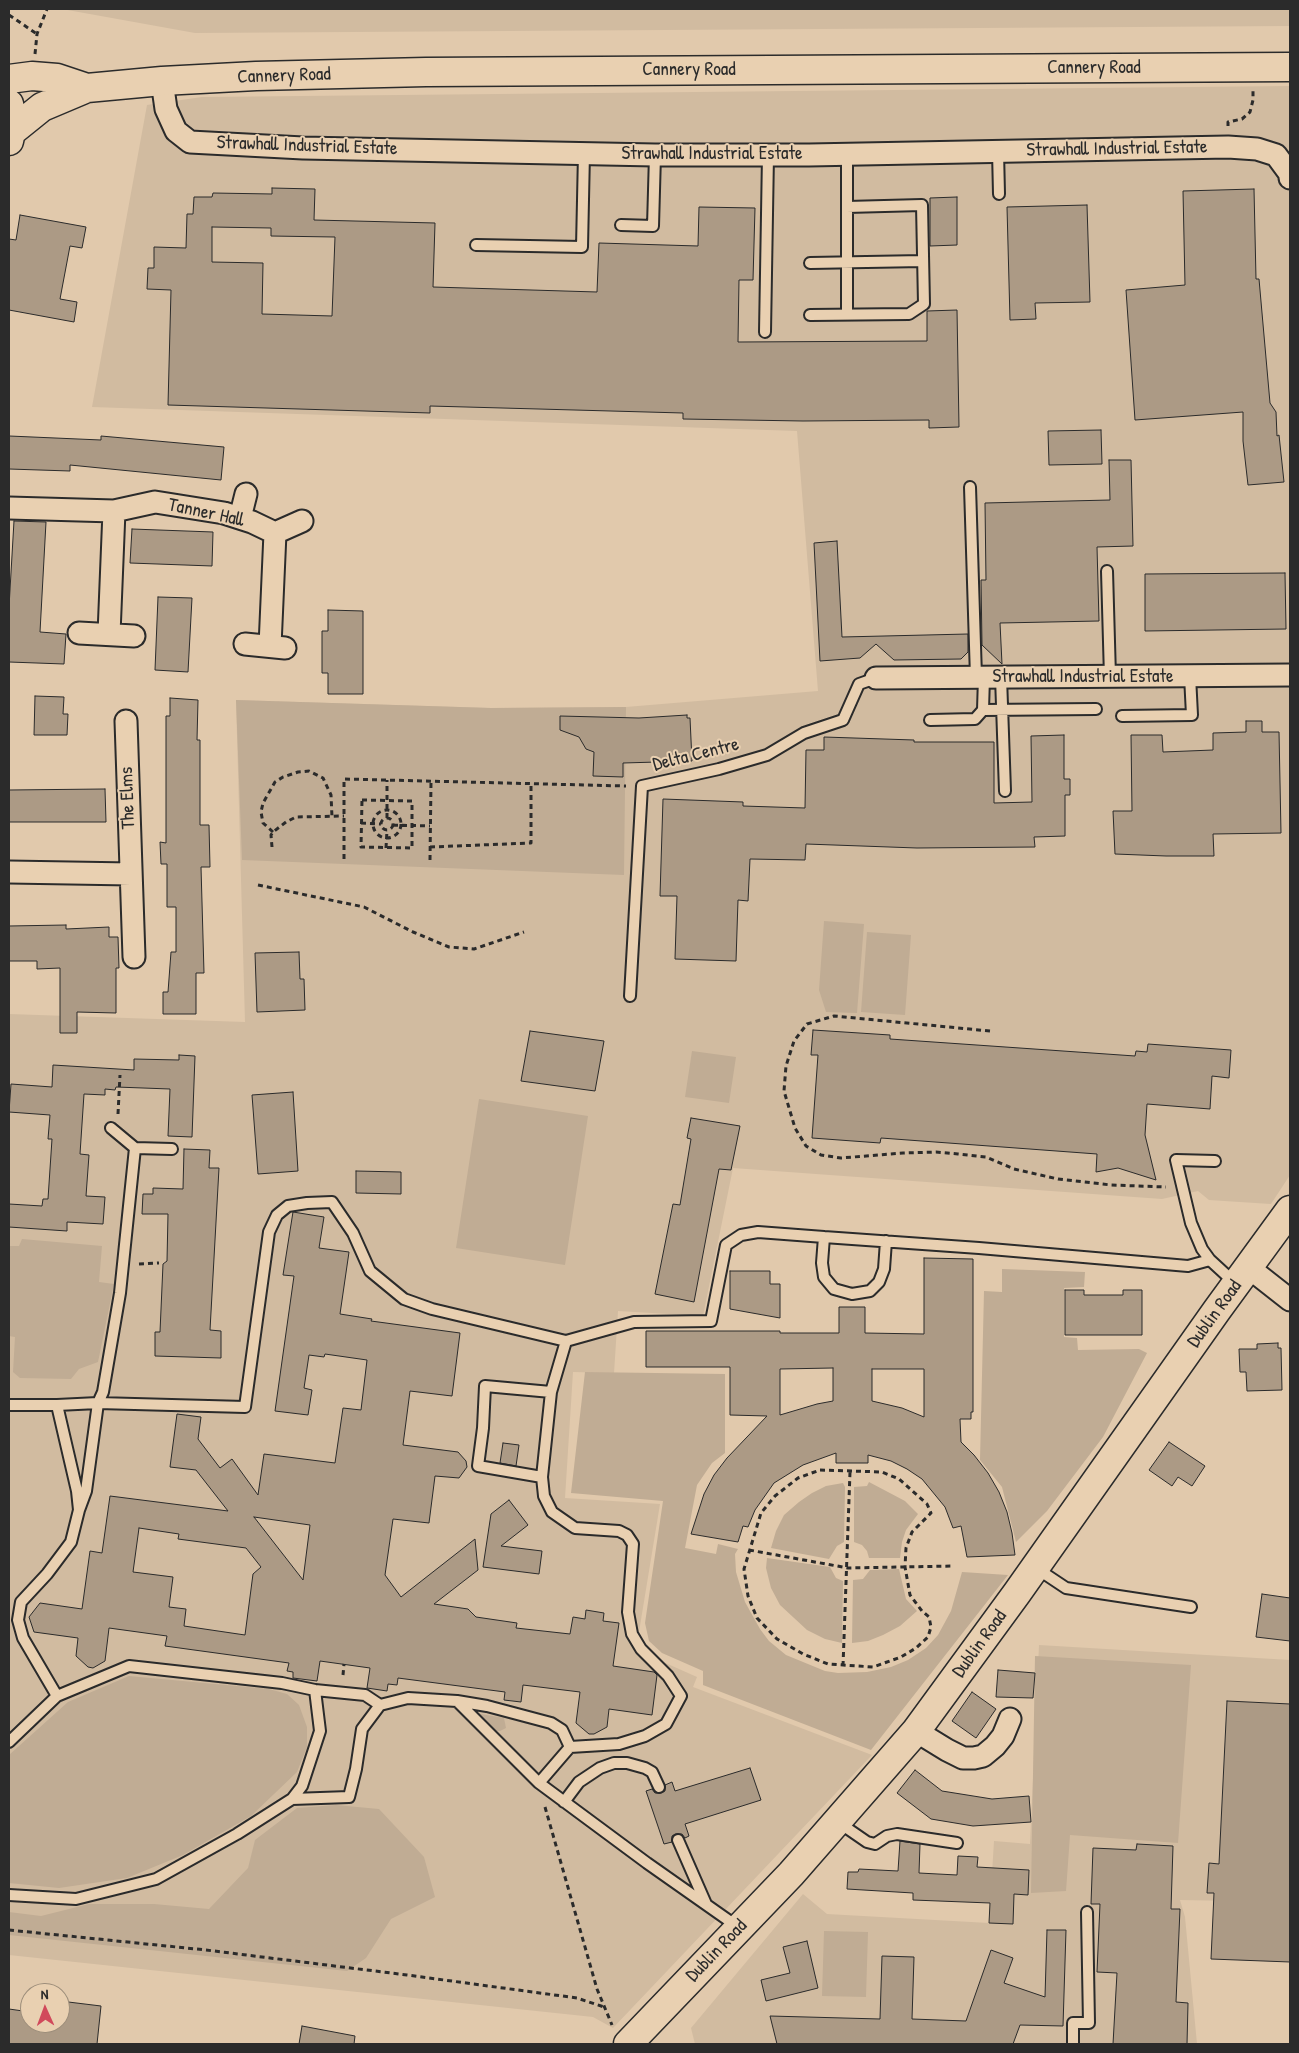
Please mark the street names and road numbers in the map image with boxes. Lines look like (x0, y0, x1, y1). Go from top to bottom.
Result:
street label: Cannery Road (1047, 57, 1141, 79)
street label: Cannery Road (642, 59, 736, 81)
street label: Cannery Road (237, 63, 331, 89)
street label: Strawhall Industrial Estate (216, 131, 398, 161)
street label: Strawhall Industrial Estate (1026, 136, 1208, 162)
street label: Strawhall Industrial Estate (622, 143, 802, 165)
street label: Tanner Hall (166, 494, 246, 532)
street label: Strawhall Industrial Estate (993, 666, 1173, 688)
street label: Delta Centre (651, 733, 741, 777)
street label: The Elms (116, 766, 140, 830)
street label: Dublin Road (1183, 1276, 1247, 1352)
street label: Dublin Road (948, 1606, 1012, 1682)
street label: Dublin Road (682, 1915, 752, 1987)

